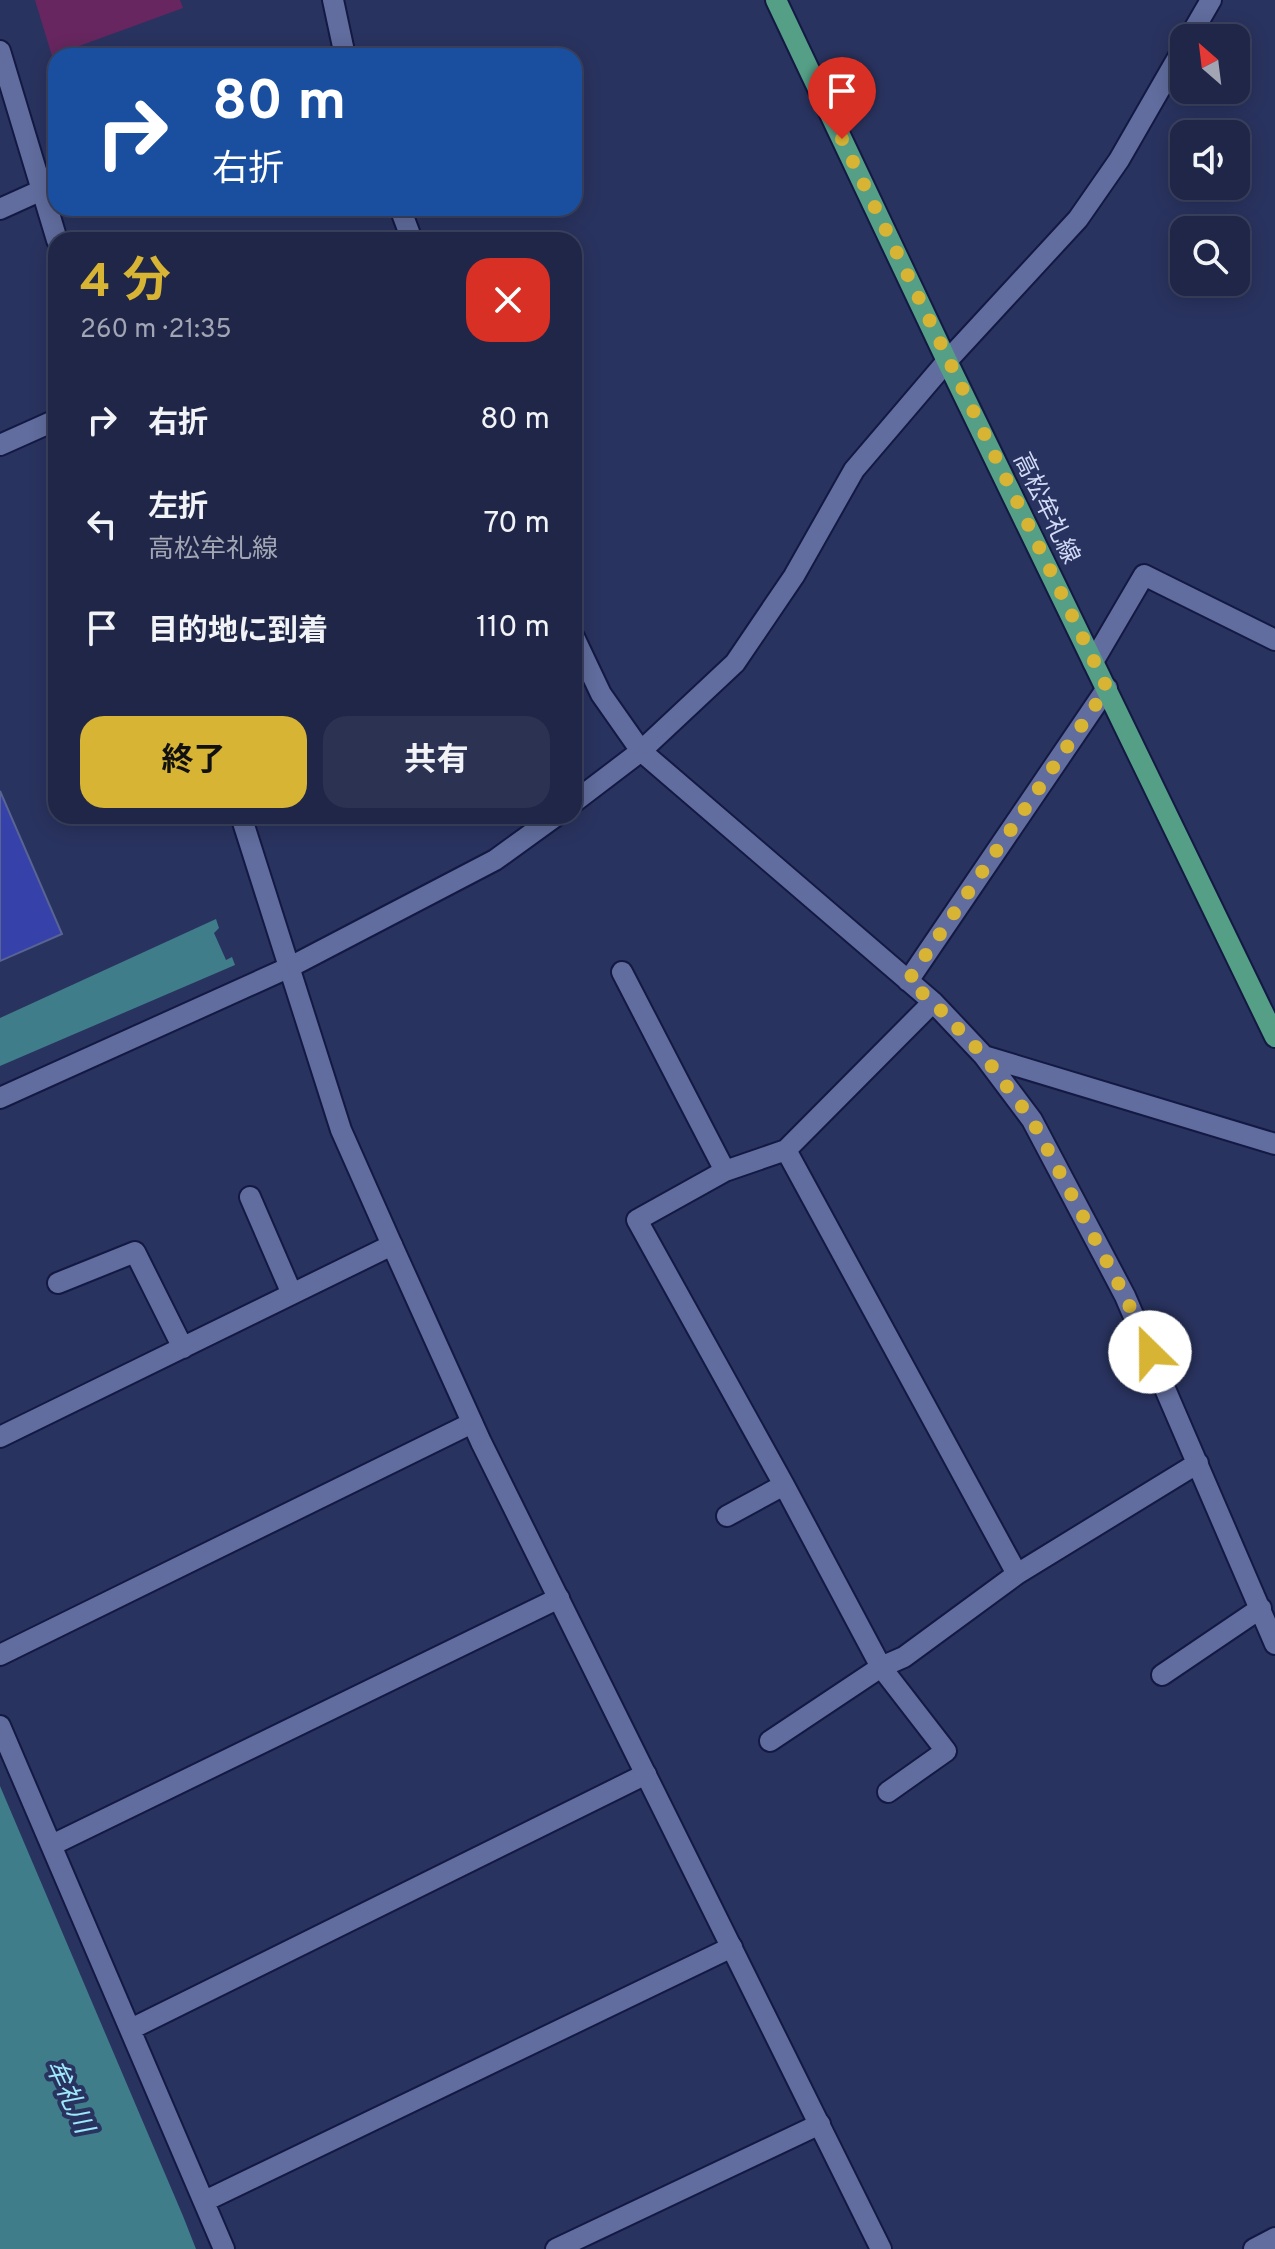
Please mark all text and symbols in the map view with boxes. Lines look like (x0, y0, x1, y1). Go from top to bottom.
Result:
north arrow (1170, 24, 1250, 104)
map controls (1170, 24, 1250, 296)
pin (808, 57, 876, 139)
text: 80 m (212, 69, 346, 139)
icon: arrive (820, 69, 864, 113)
icon: right (80, 80, 184, 184)
button: sound (1170, 120, 1250, 200)
text: 右折 (212, 148, 284, 194)
button: search (1170, 216, 1250, 296)
text: 4 分 (80, 254, 171, 314)
button: close (466, 258, 550, 342)
text: 260 m · 21:35 (80, 314, 232, 347)
icon: right (80, 398, 124, 442)
text: 80 m (480, 402, 550, 439)
text: 右折 (148, 406, 208, 443)
street label: 高松牟礼線 (1005, 448, 1085, 569)
text: 左折 (148, 490, 208, 527)
icon: left (80, 502, 124, 546)
text: 70 m (484, 506, 550, 543)
text: 高松牟礼線 (148, 534, 278, 567)
icon: arrive (80, 606, 124, 650)
text: 110 m (476, 610, 550, 647)
text: 目的地に到着 (148, 614, 328, 651)
button: 終了 (80, 716, 307, 808)
button: 共有 (323, 716, 550, 808)
position arrow (1108, 1310, 1192, 1394)
water label: 牟礼川 (36, 2055, 100, 2142)

